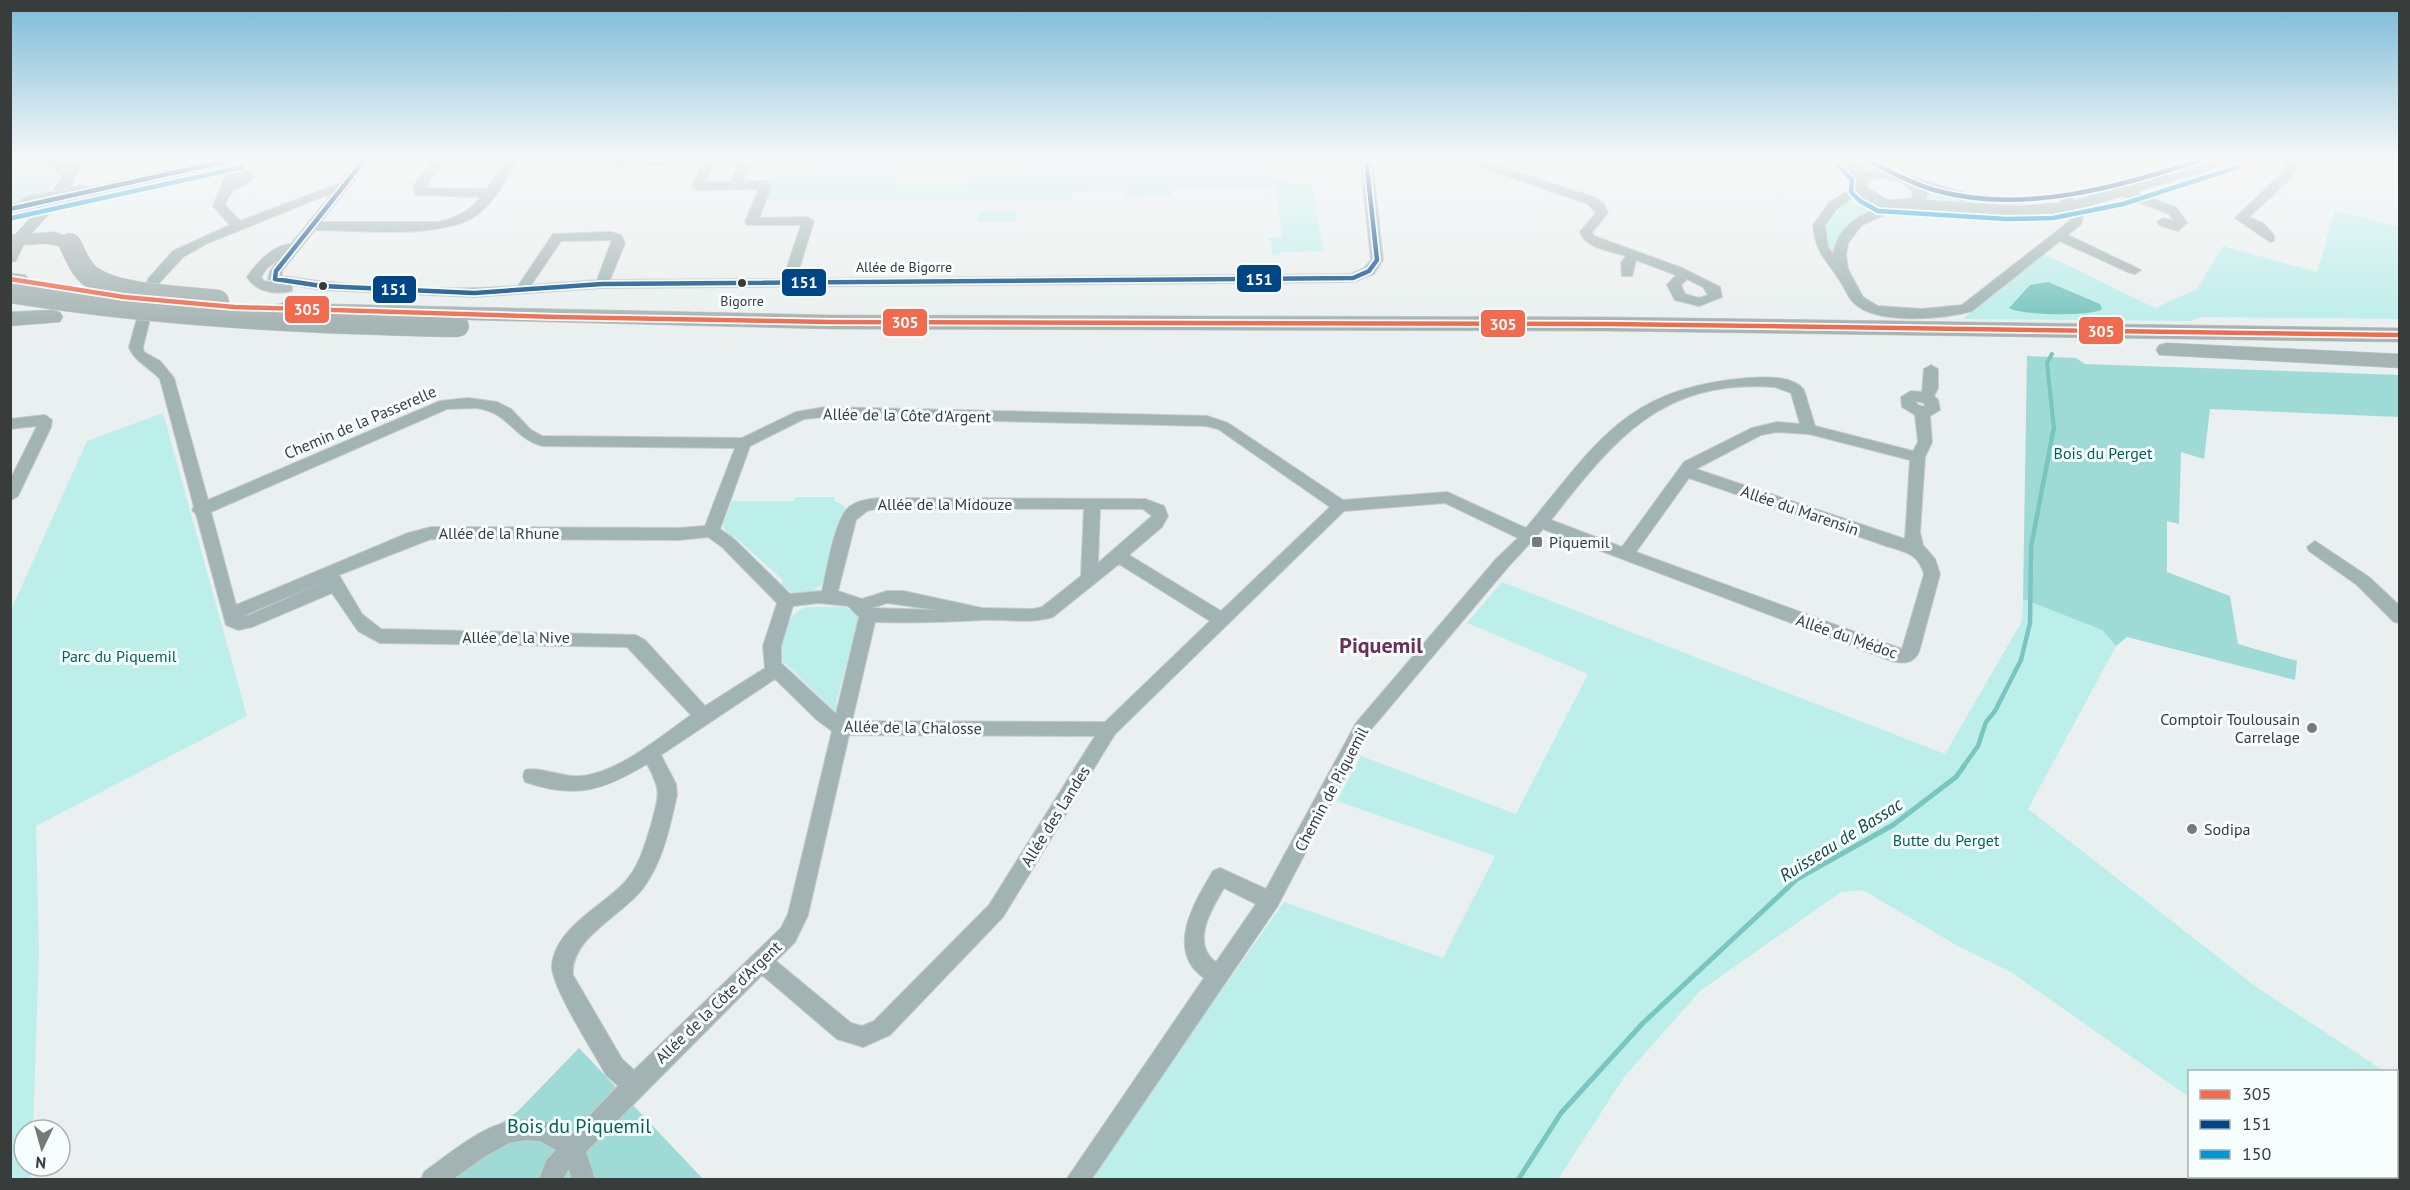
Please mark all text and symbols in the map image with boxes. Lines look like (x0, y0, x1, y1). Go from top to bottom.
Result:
street label: Allée de Bigorre (856, 258, 952, 276)
line badge: 151 (1236, 264, 1282, 293)
line badge: 151 (781, 268, 827, 297)
text: 151 (1245, 269, 1273, 289)
text: 151 (790, 272, 818, 292)
line badge: 151 (372, 275, 417, 304)
marker: Bigorre (736, 277, 748, 289)
text: 151 (380, 279, 408, 299)
unlabelled marker (317, 280, 329, 292)
place label: Bigorre (720, 292, 764, 310)
line badge: 305 (284, 295, 330, 324)
text: 305 (293, 299, 321, 319)
line badge: 305 (882, 308, 928, 337)
line badge: 305 (1480, 309, 1526, 338)
text: 305 (891, 312, 919, 332)
text: 305 (1489, 314, 1517, 334)
line badge: 305 (2078, 316, 2124, 345)
text: 305 (2087, 321, 2115, 341)
street label: Chemin de la Passerelle (281, 381, 439, 463)
street label: Allée de la Côte d'Argent (823, 404, 992, 426)
park label: Bois du Perget (2054, 443, 2153, 463)
street label: Allée du Marensin (1738, 480, 1862, 540)
street label: Allée de la Midouze (878, 494, 1012, 514)
street label: Allée de la Rhune (439, 523, 559, 543)
place label: Piquemil (1549, 532, 1610, 552)
marker: Piquemil (1530, 535, 1544, 549)
street label: Allée du Médoc (1794, 609, 1900, 663)
street label: Allée de la Nive (462, 627, 570, 647)
district label: Piquemil (1339, 631, 1423, 659)
park label: Parc du Piquemil (62, 646, 177, 666)
place label: Comptoir Toulousain Carrelage (2160, 709, 2300, 747)
street label: Allée de la Chalosse (844, 716, 982, 738)
marker: Comptoir Toulousain Carrelage (2305, 721, 2319, 735)
street label: Chemin de Piquemil (1290, 723, 1372, 855)
street label: Allée des Landes (1016, 762, 1094, 870)
water label: Ruisseau de Bassac (1775, 792, 1907, 887)
place label: Sodipa (2204, 819, 2251, 839)
marker: Sodipa (2185, 822, 2199, 836)
park label: Butte du Perget (1893, 830, 2000, 850)
street label: Allée de la Côte d'Argent (651, 936, 786, 1067)
legend (2188, 1070, 2398, 1178)
text: 305 (2242, 1082, 2271, 1105)
text: 151 (2242, 1112, 2271, 1135)
park label: Bois du Piquemil (507, 1113, 651, 1139)
north arrow (12, 1118, 72, 1178)
text: 150 (2242, 1142, 2272, 1165)
text: N (35, 1153, 47, 1173)

